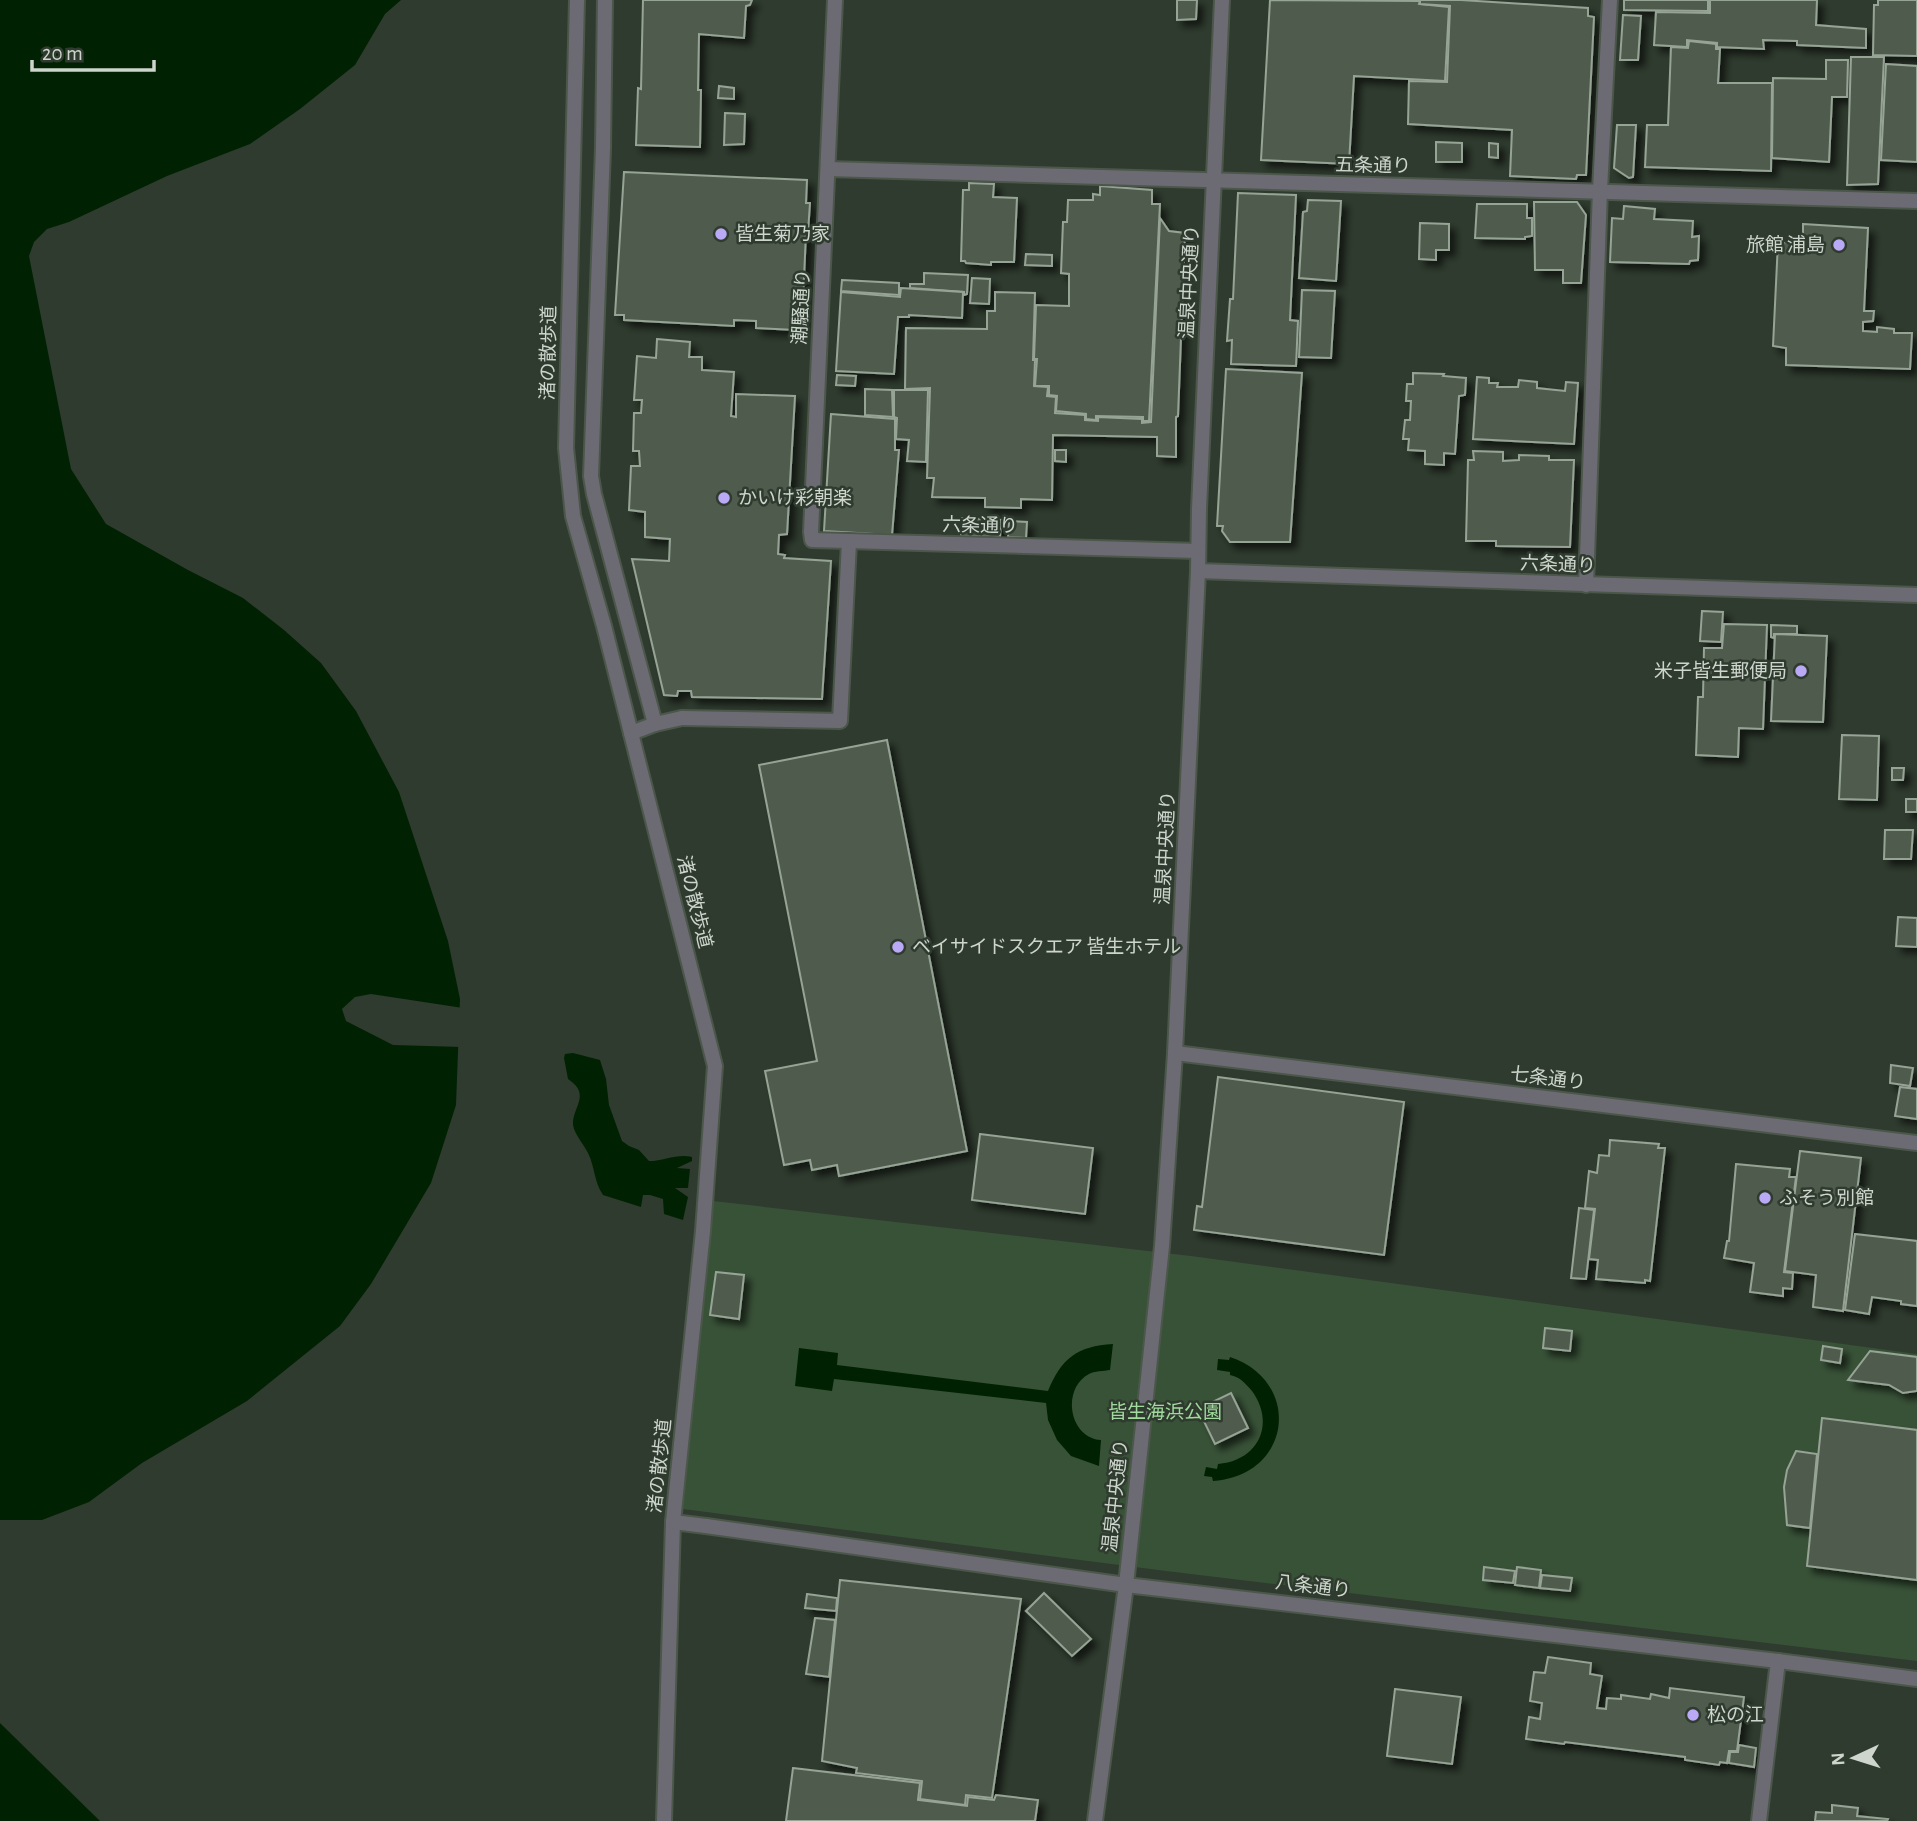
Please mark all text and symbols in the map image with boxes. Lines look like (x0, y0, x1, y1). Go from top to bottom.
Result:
scale bar (32, 28, 154, 72)
text: 20 m (42, 43, 83, 64)
street label: 五条通り (1335, 155, 1411, 176)
place label: 皆生菊乃家 (735, 223, 830, 244)
street label: 温泉中央通り (1177, 225, 1202, 339)
marker: 皆生菊乃家 (713, 226, 729, 242)
place label: 旅館 浦島 (1746, 235, 1825, 255)
marker: 旅館 浦島 (1831, 237, 1847, 253)
street label: 潮騒通り (789, 268, 813, 345)
street label: 渚の散歩道 (537, 305, 559, 401)
place label: かいけ彩朝楽 (738, 487, 852, 508)
marker: かいけ彩朝楽 (716, 490, 732, 506)
street label: 六条通り (942, 514, 1018, 536)
street label: 六条通り (1520, 552, 1596, 576)
place label: 米子皆生郵便局 (1654, 660, 1787, 681)
marker: 米子皆生郵便局 (1793, 663, 1809, 679)
street label: 温泉中央通り (1153, 791, 1178, 905)
street label: 渚の散歩道 (673, 853, 717, 950)
place label: ベイサイドスクエア 皆生ホテル (912, 936, 1181, 957)
marker: ベイサイドスクエア 皆生ホテル (890, 939, 906, 955)
street label: 七条通り (1509, 1064, 1587, 1093)
place label: ふそう別館 (1779, 1188, 1874, 1208)
marker: ふそう別館 (1757, 1190, 1773, 1206)
park label: 皆生海浜公園 (1108, 1401, 1222, 1422)
street label: 渚の散歩道 (644, 1418, 674, 1514)
street label: 温泉中央通り (1100, 1438, 1131, 1554)
street label: 八条通り (1274, 1572, 1352, 1601)
place label: 松の江 (1707, 1704, 1764, 1725)
marker: 松の江 (1685, 1707, 1701, 1723)
north arrow (1819, 1723, 1889, 1793)
text: N (1829, 1752, 1848, 1766)

